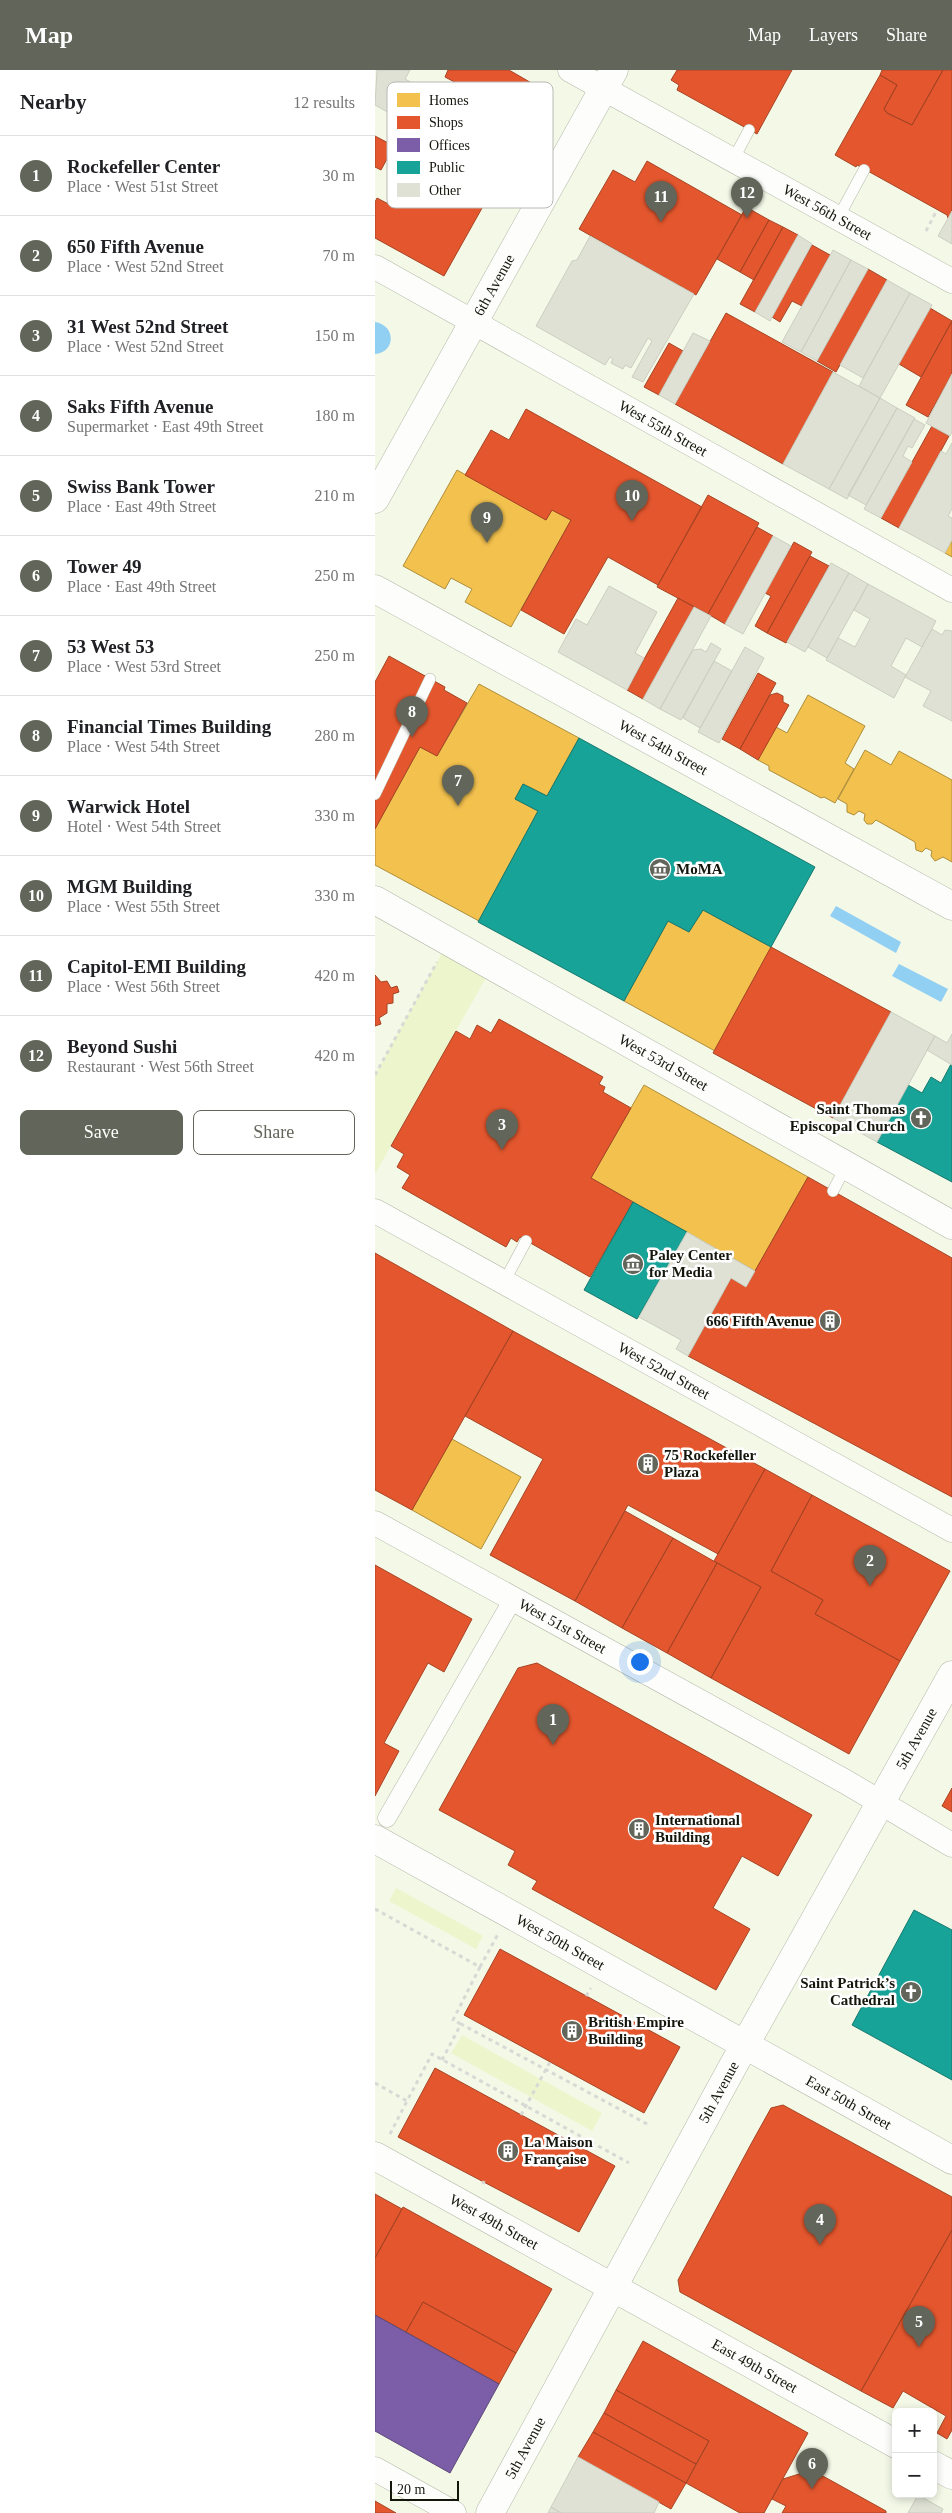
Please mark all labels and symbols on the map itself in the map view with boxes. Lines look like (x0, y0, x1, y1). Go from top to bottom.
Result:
legend (387, 82, 553, 208)
text: Homes (429, 93, 469, 108)
text: Shops (429, 115, 463, 130)
text: Offices (429, 138, 470, 153)
text: Public (429, 160, 465, 175)
pin: 12 (731, 177, 763, 218)
pin: 11 (645, 181, 677, 222)
street label: West 56th Street (780, 181, 875, 243)
text: Other (429, 183, 461, 198)
street label: 6th Avenue (471, 251, 518, 318)
street label: West 55th Street (616, 397, 711, 460)
pin: 10 (616, 480, 648, 521)
pin: 9 (471, 502, 503, 543)
pin: 8 (396, 696, 428, 737)
street label: West 54th Street (616, 717, 711, 779)
pin: 7 (442, 765, 474, 806)
museum icon: MoMA (648, 857, 672, 881)
place label: MoMA (676, 861, 723, 877)
street label: West 53rd Street (616, 1031, 711, 1094)
place label: Saint Thomas Episcopal Church (790, 1101, 906, 1134)
church icon: Saint Thomas Episcopal Church (909, 1106, 933, 1130)
pin: 3 (486, 1109, 518, 1150)
place label: Paley Center for Media (649, 1247, 732, 1280)
museum icon: Paley Center for Media (621, 1252, 645, 1276)
building icon: 666 Fifth Avenue (818, 1309, 842, 1333)
place label: 666 Fifth Avenue (706, 1313, 814, 1329)
street label: West 52nd Street (615, 1339, 713, 1403)
place label: 75 Rockefeller Plaza (664, 1447, 756, 1480)
building icon: 75 Rockefeller Plaza (636, 1452, 660, 1476)
pin: 2 (854, 1545, 886, 1586)
street label: West 51st Street (516, 1596, 610, 1657)
your location (627, 1649, 653, 1675)
pin: 1 (537, 1704, 569, 1745)
street label: 5th Avenue (893, 1705, 940, 1772)
place label: International Building (655, 1812, 740, 1845)
building icon: International Building (627, 1817, 651, 1841)
street label: West 50th Street (513, 1911, 608, 1973)
place label: Saint Patrick’s Cathedral (800, 1975, 895, 2008)
church icon: Saint Patrick’s Cathedral (899, 1980, 923, 2004)
place label: British Empire Building (588, 2014, 684, 2047)
building icon: British Empire Building (560, 2019, 584, 2043)
street label: 5th Avenue (696, 2058, 742, 2126)
street label: East 50th Street (803, 2072, 895, 2133)
place label: La Maison Française (524, 2134, 593, 2167)
building icon: La Maison Française (496, 2139, 520, 2163)
street label: West 49th Street (447, 2191, 542, 2253)
pin: 4 (804, 2204, 836, 2245)
pin: 5 (903, 2306, 935, 2347)
street label: East 49th Street (709, 2336, 801, 2396)
street label: 5th Avenue (502, 2414, 549, 2482)
pin: 6 (796, 2448, 828, 2489)
scale bar (390, 2478, 459, 2501)

